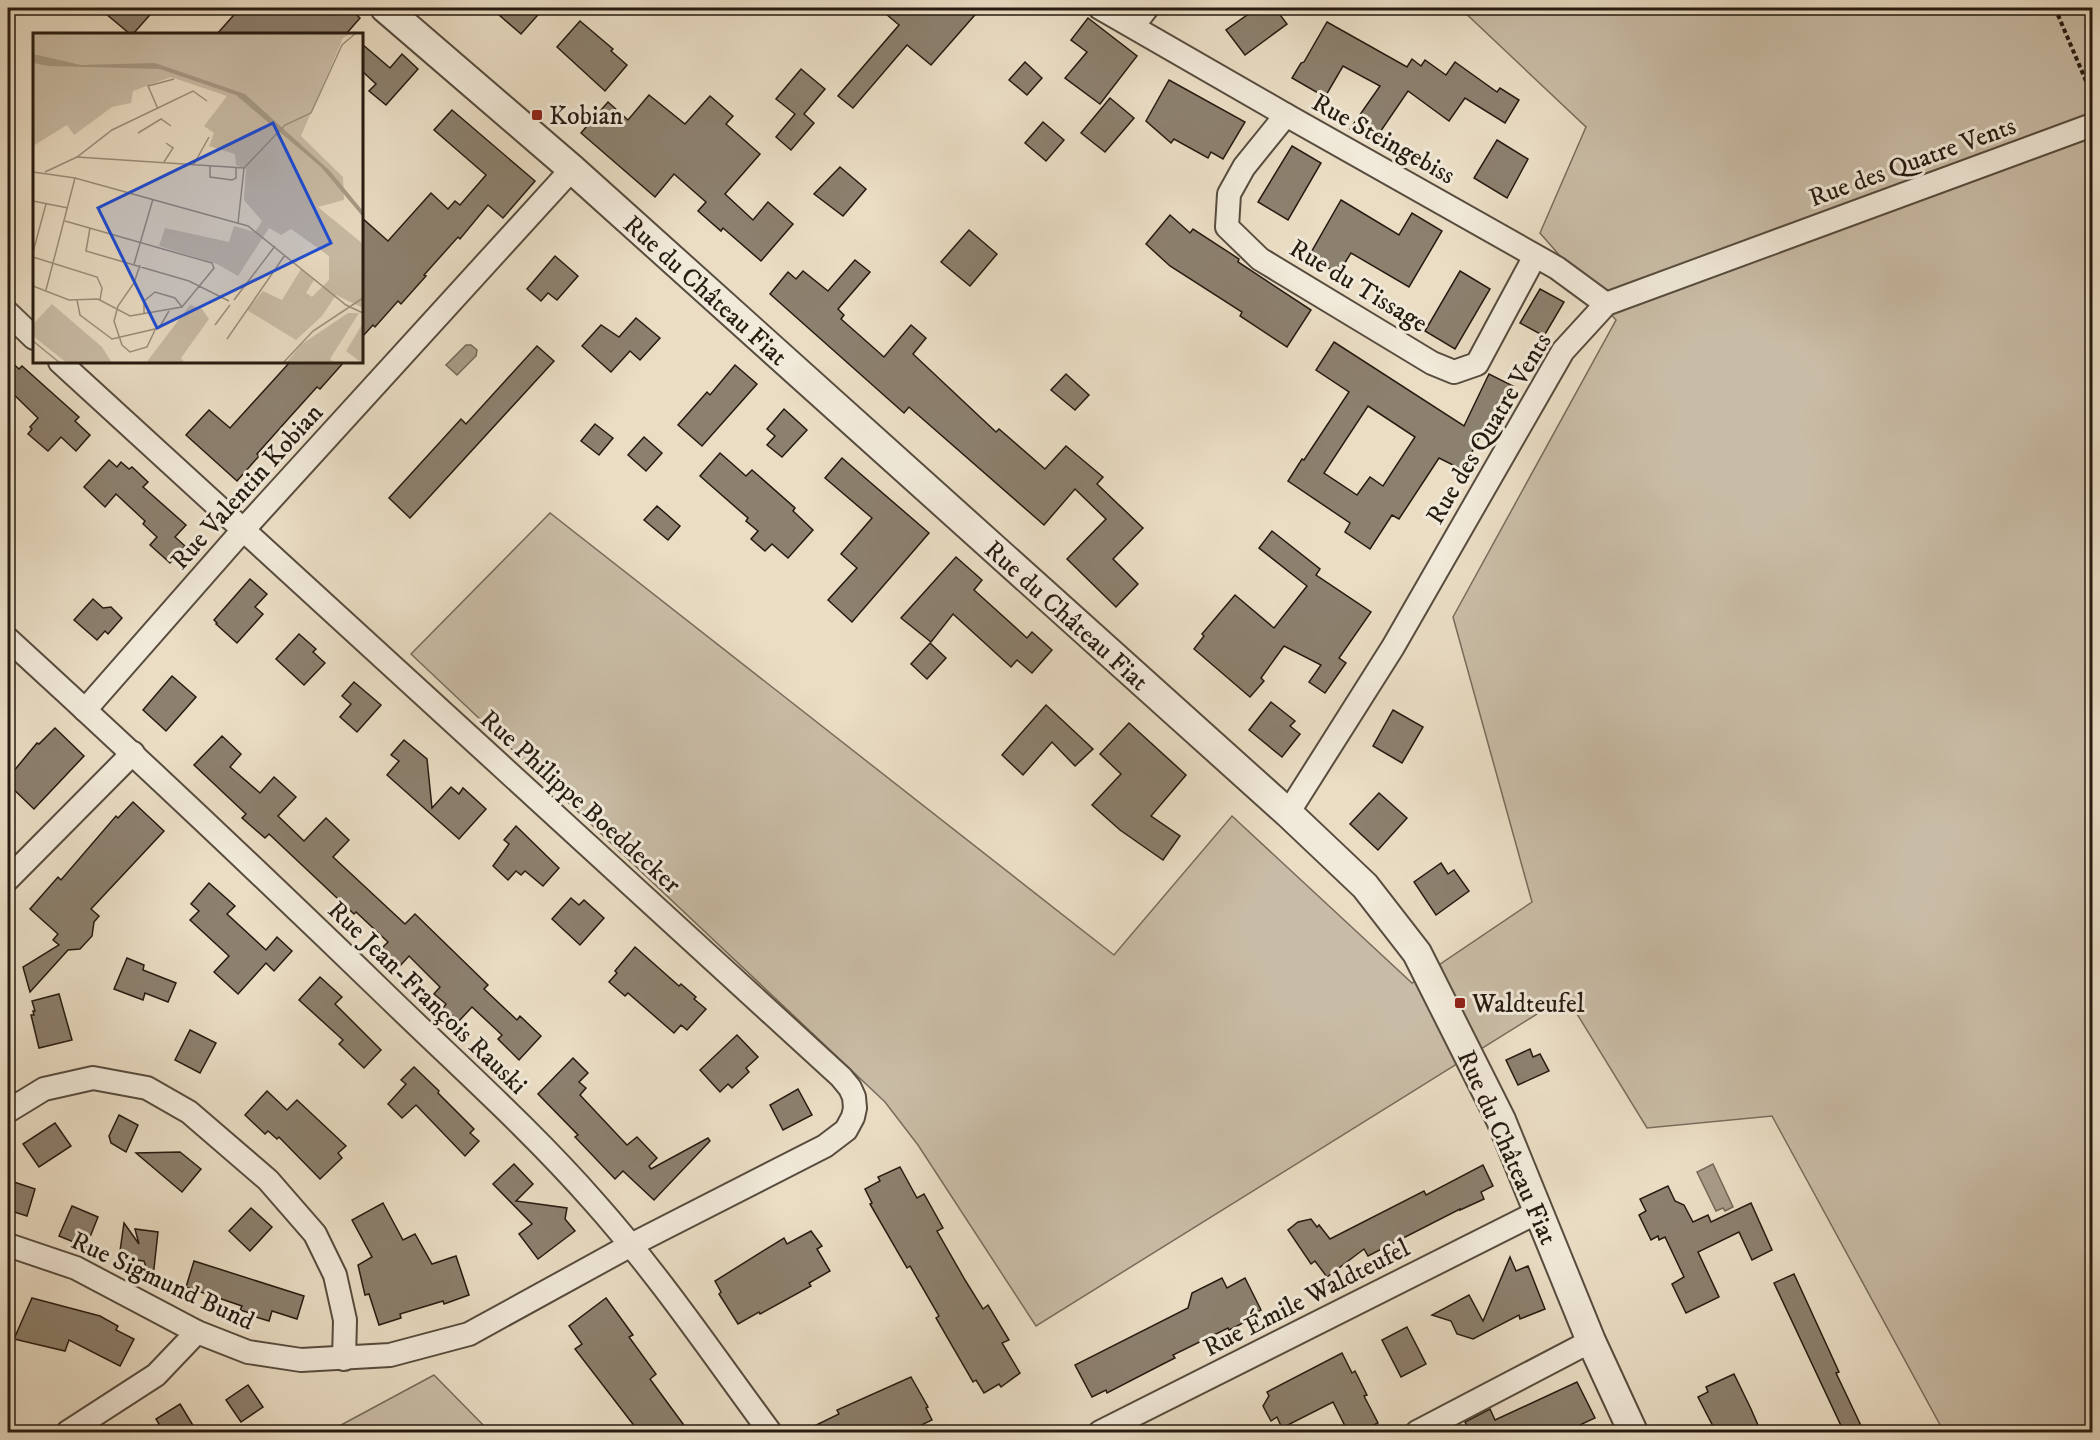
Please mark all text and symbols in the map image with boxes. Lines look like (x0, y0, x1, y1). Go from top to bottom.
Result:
inset map (33, 33, 363, 363)
street label: Rue Steingebiss (1306, 86, 1461, 192)
place label: Kobian (549, 100, 624, 133)
marker: Kobian (530, 108, 544, 122)
street label: Rue des Quatre Vents (1805, 110, 2020, 215)
street label: Rue du Château Fiat (616, 209, 794, 373)
street label: Rue du Tissage (1283, 232, 1433, 340)
street label: Rue des Quatre Vents (1419, 327, 1559, 531)
street label: Rue Valentin Kobian (164, 397, 331, 577)
street label: Rue du Château Fiat (977, 534, 1155, 698)
street label: Rue Philippe Boeddecker (473, 703, 688, 901)
street label: Rue Jean-François Rauski (320, 894, 534, 1102)
place label: Waldteufel (1471, 988, 1585, 1021)
marker: Waldteufel (1453, 996, 1467, 1010)
street label: Rue du Château Fiat (1449, 1045, 1564, 1250)
street label: Rue Sigmund Bund (65, 1224, 259, 1338)
street label: Rue Émile Waldteufel (1198, 1232, 1416, 1365)

